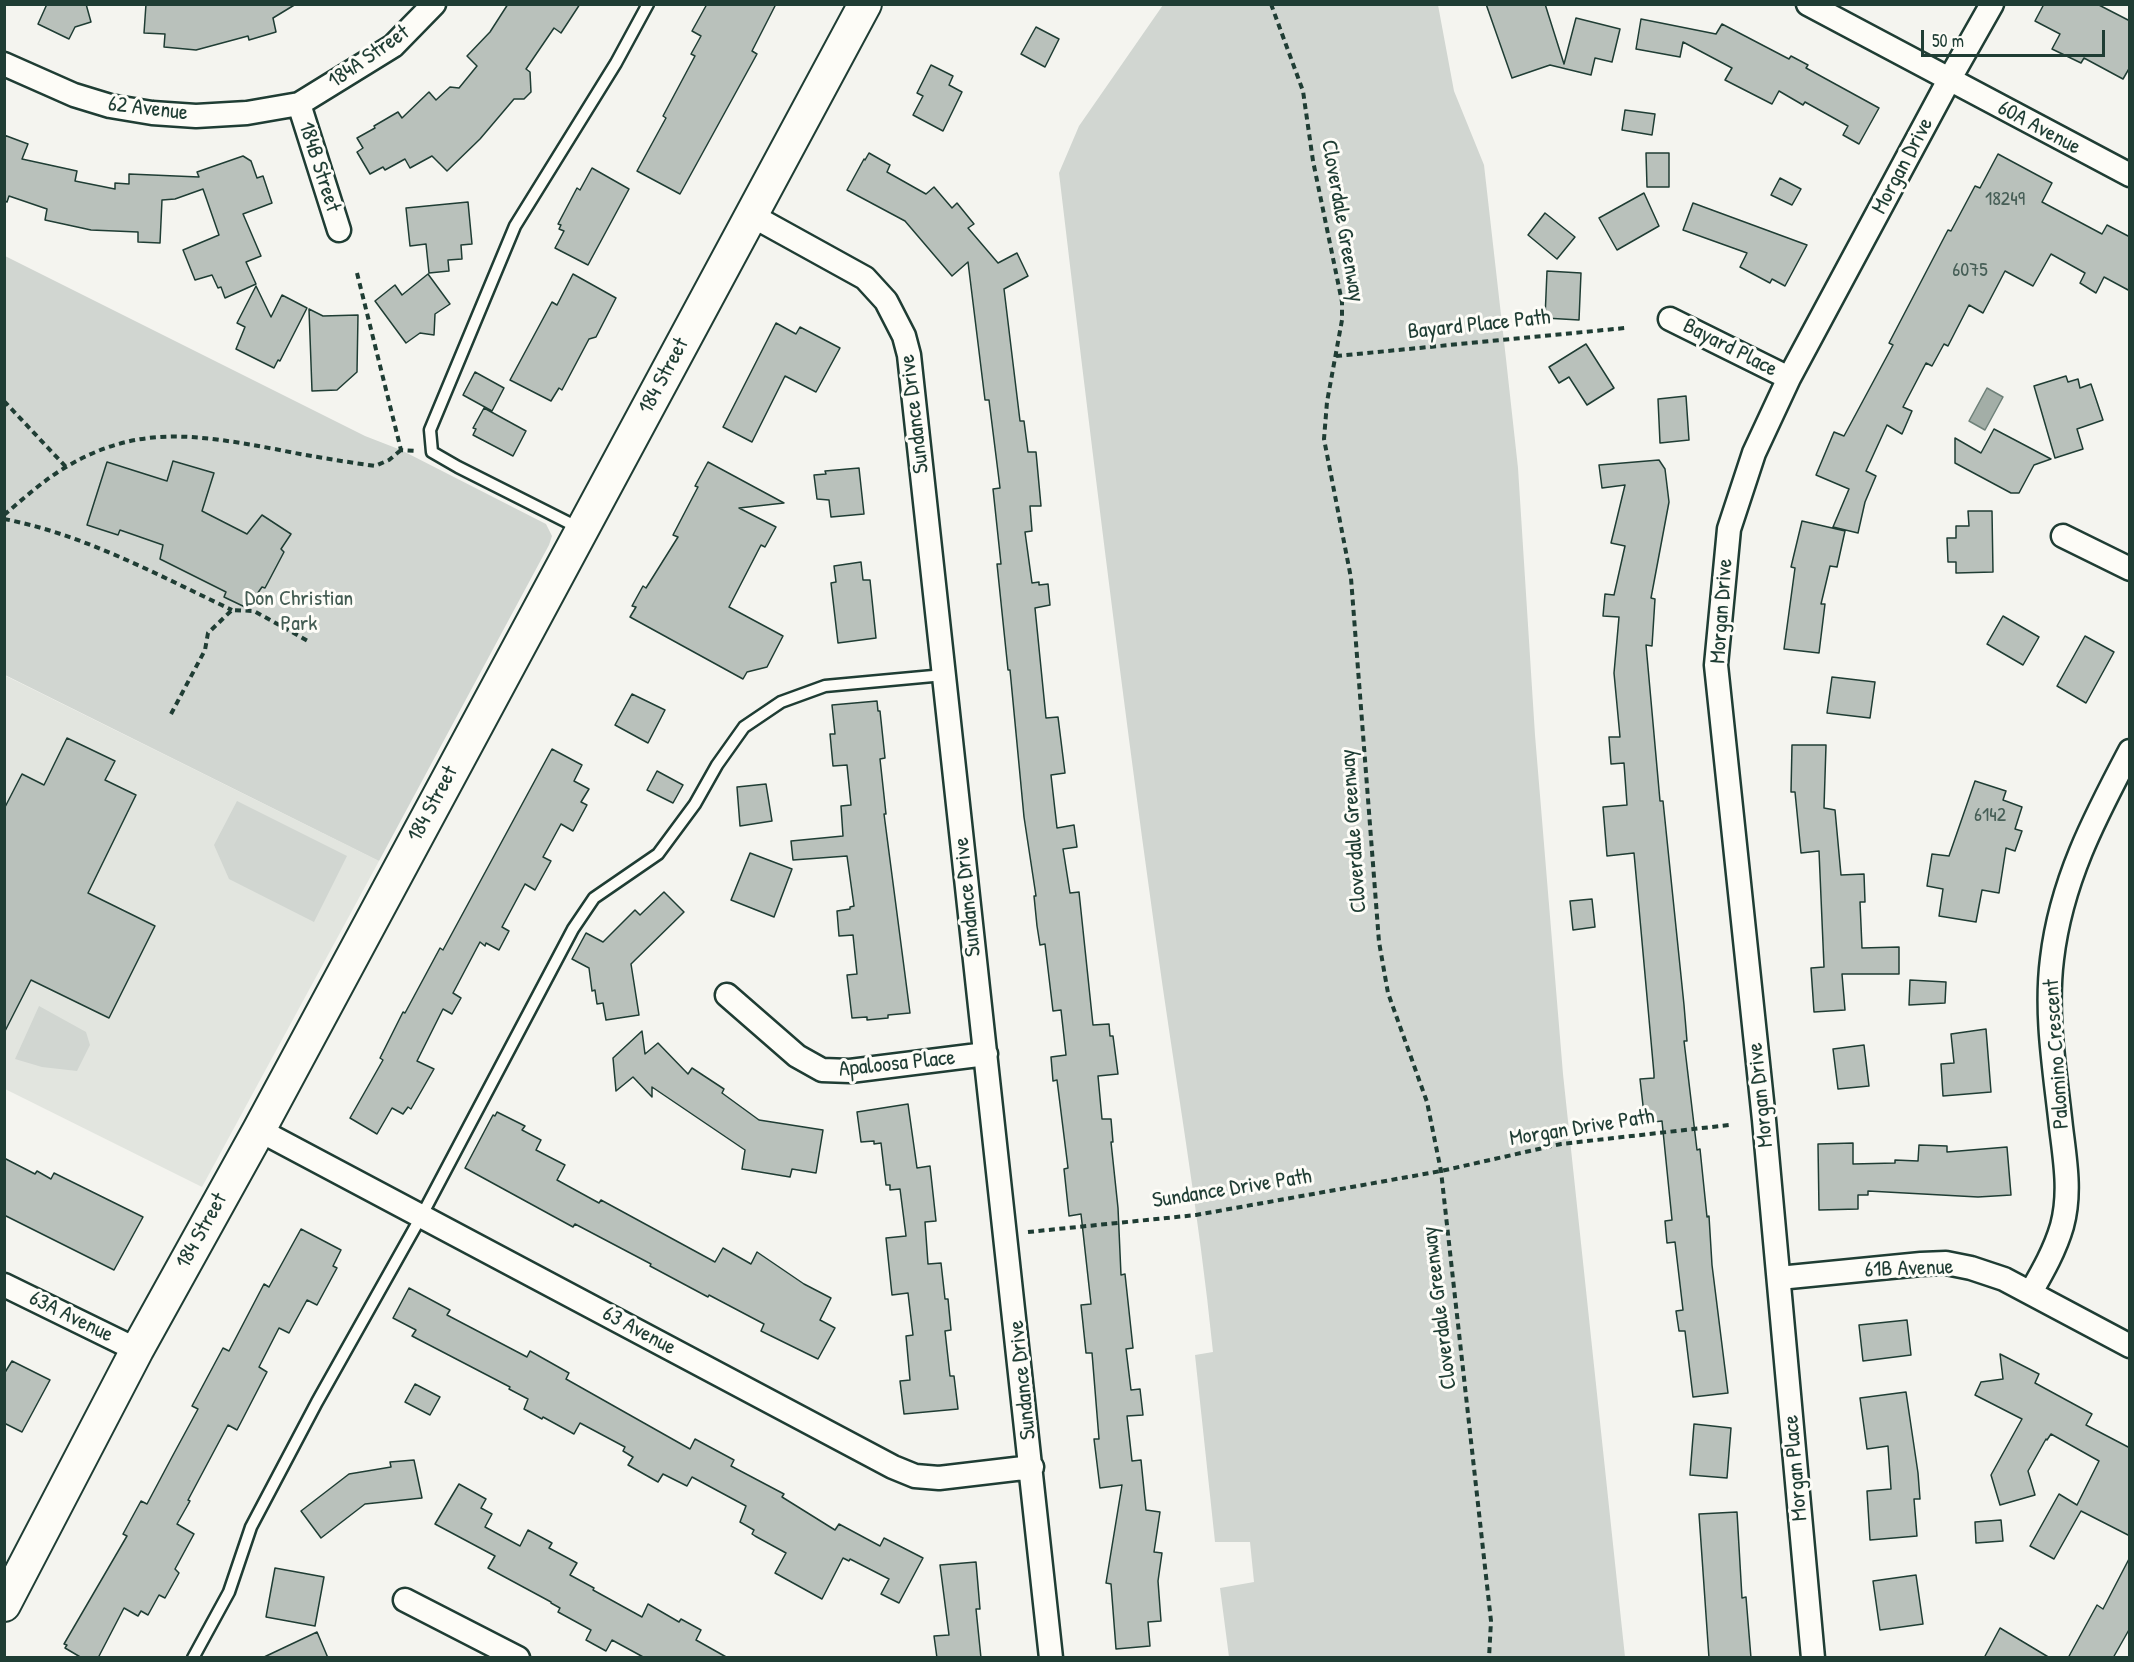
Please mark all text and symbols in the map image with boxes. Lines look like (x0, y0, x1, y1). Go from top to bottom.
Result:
scale bar (1924, 18, 2108, 56)
street label: 184A Street (323, 20, 415, 94)
text: 50 m (1932, 28, 1964, 53)
street label: 62 Avenue (107, 91, 189, 127)
street label: 60A Avenue (1993, 95, 2085, 161)
street label: Morgan Drive (1867, 113, 1939, 219)
street label: 184B Street (292, 119, 346, 215)
street label: Cloverdale Greenway (1315, 138, 1369, 304)
house number: 18249 (1985, 188, 2025, 212)
house number: 6075 (1952, 259, 1988, 283)
street label: Bayard Place Path (1406, 304, 1552, 346)
street label: Bayard Place (1678, 313, 1782, 383)
street label: 184 Street (633, 334, 695, 418)
street label: Sundance Drive (895, 353, 935, 475)
street label: Morgan Drive (1705, 558, 1739, 664)
park label: Don Christian Park (245, 586, 353, 638)
street label: Cloverdale Greenway (1335, 748, 1373, 914)
street label: 184 Street (402, 762, 464, 846)
house number: 6142 (1974, 804, 2006, 828)
street label: Sundance Drive (949, 836, 987, 958)
street label: Palomino Crescent (2039, 978, 2075, 1130)
street label: Morgan Drive (1742, 1041, 1780, 1149)
street label: Apaloosa Place (838, 1045, 956, 1083)
street label: Morgan Drive Path (1508, 1104, 1656, 1152)
street label: Sundance Drive Path (1151, 1163, 1313, 1215)
street label: 184 Street (171, 1189, 233, 1273)
street label: Cloverdale Greenway (1417, 1225, 1463, 1391)
street label: 61B Avenue (1864, 1254, 1954, 1284)
street label: 63A Avenue (25, 1285, 117, 1349)
street label: 63 Avenue (598, 1301, 680, 1361)
street label: Sundance Drive (1004, 1319, 1042, 1441)
street label: Morgan Place (1778, 1414, 1814, 1522)

